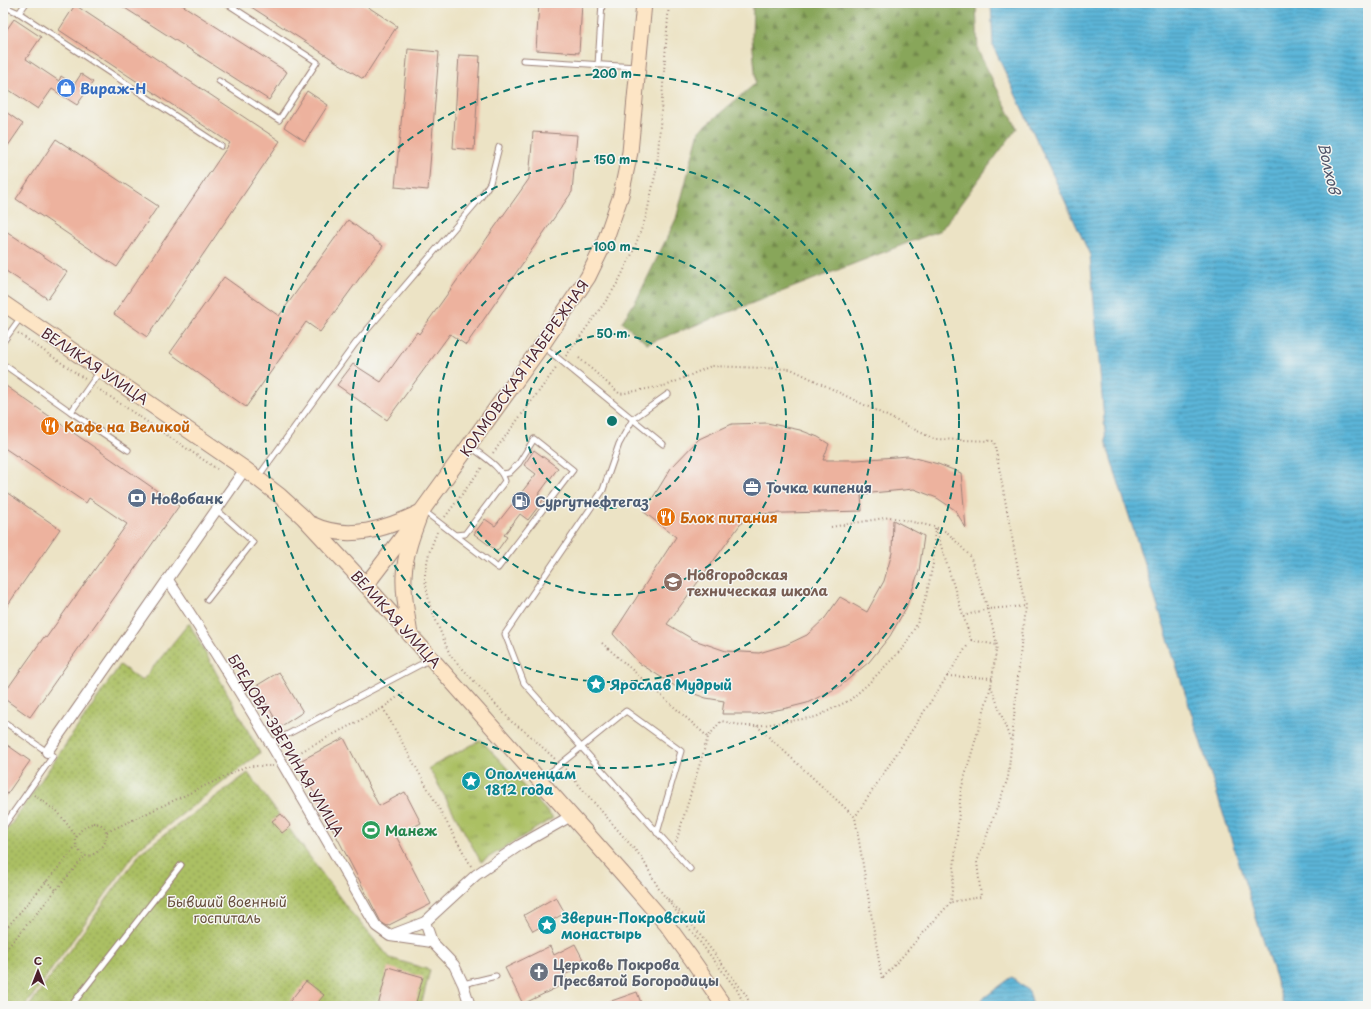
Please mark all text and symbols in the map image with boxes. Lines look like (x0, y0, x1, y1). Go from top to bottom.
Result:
text: 200 m (592, 64, 632, 82)
shop icon: Вираж-Н (55, 77, 77, 99)
place label: Вираж-Н (80, 78, 146, 99)
water label: Волхов (1313, 140, 1348, 198)
text: 150 m (594, 150, 630, 168)
text: 100 m (593, 237, 631, 255)
street label: КОЛМОВСКАЯ НАБЕРЕЖНАЯ (455, 275, 593, 461)
street label: ВЕЛИКАЯ УЛИЦА (37, 322, 153, 410)
text: 50 m (596, 324, 628, 342)
centre of rings (605, 414, 619, 428)
restaurant icon: Кафе на Великой (39, 415, 61, 437)
place label: Кафе на Великой (64, 416, 190, 437)
office icon: Точка кипения (741, 476, 763, 498)
place label: Точка кипения (766, 477, 872, 498)
bank icon: Новобанк (126, 487, 148, 509)
place label: Новобанк (151, 488, 223, 509)
fuel station icon: Сургутнефтегаз (510, 490, 532, 512)
place label: Сургутнефтегаз (535, 491, 649, 512)
restaurant icon: Блок питания (655, 506, 677, 528)
place label: Блок питания (680, 507, 778, 528)
place label: Новгородская техническая школа (687, 564, 829, 601)
street label: ВЕЛИКАЯ УЛИЦА (346, 565, 446, 673)
school or university icon: Новгородская техническая школа (662, 571, 684, 593)
street label: БРЕДОВА-ЗВЕРИНАЯ УЛИЦА (223, 650, 349, 840)
place icon: Ярослав Мудрый (585, 673, 607, 695)
place label: Ярослав Мудрый (609, 674, 732, 695)
place label: Ополченцам 1812 года (485, 763, 576, 800)
place icon: Ополченцам 1812 года (460, 770, 482, 792)
sports icon: Манеж (360, 819, 382, 841)
place label: Манеж (385, 820, 437, 841)
park label: Бывший военный госпиталь (167, 891, 287, 928)
place label: Зверин-Покровский монастырь (560, 907, 706, 944)
place icon: Зверин-Покровский монастырь (536, 914, 558, 936)
north arrow (18, 951, 58, 991)
text: С (34, 952, 42, 969)
place label: Церковь Покрова Пресвятой Богородицы (553, 954, 719, 991)
church icon: Церковь Покрова Пресвятой Богородицы (528, 961, 550, 983)

